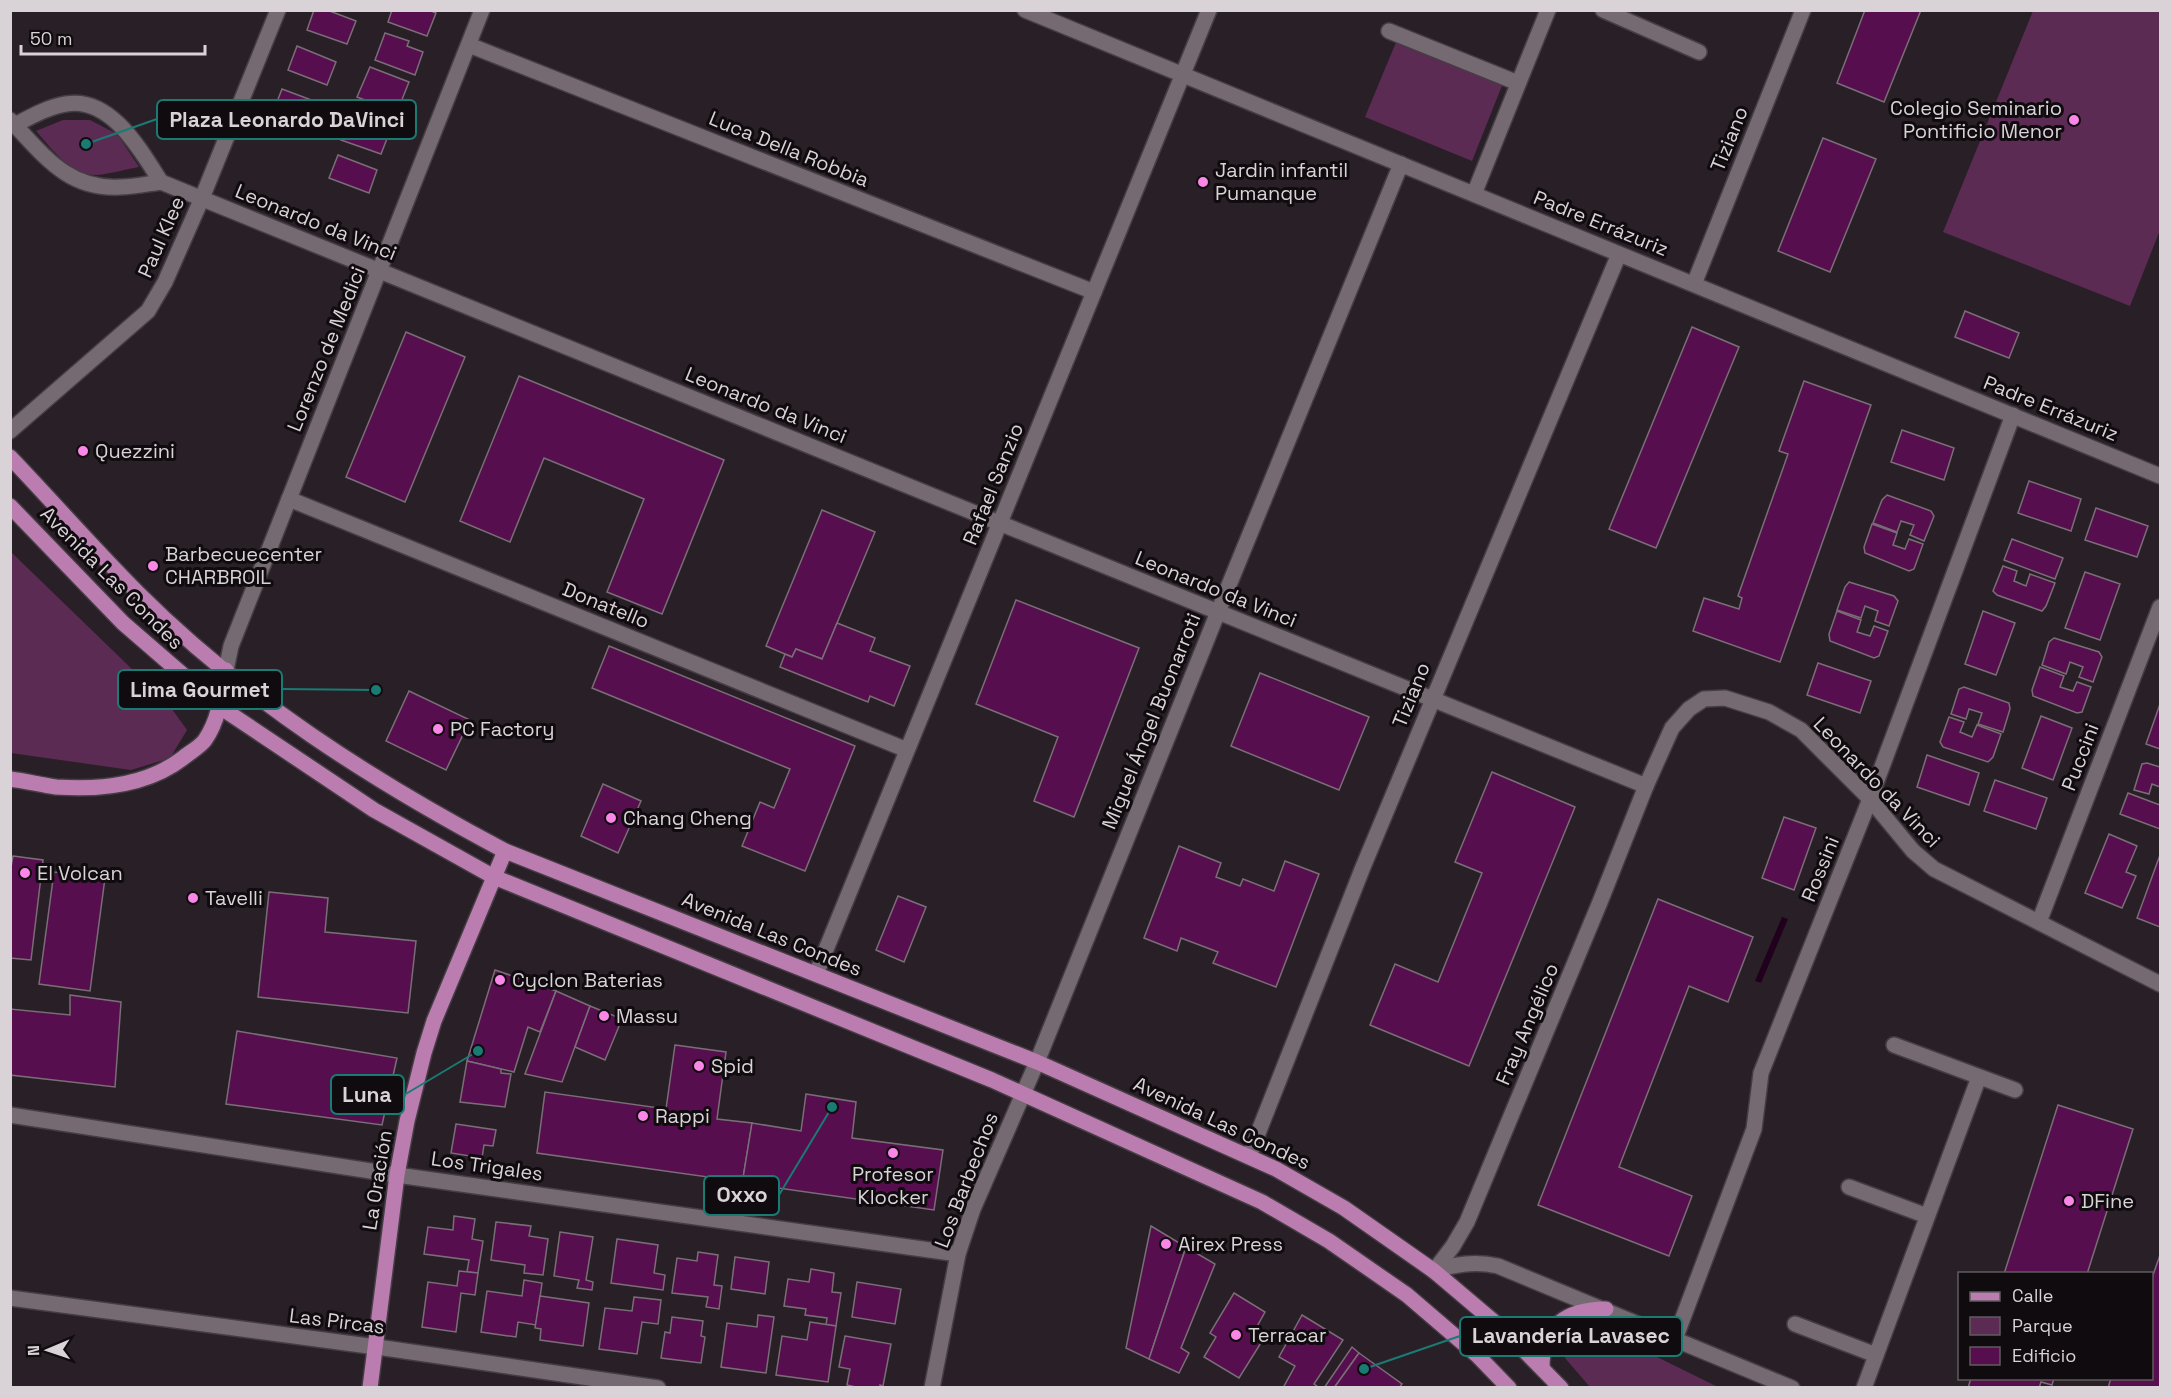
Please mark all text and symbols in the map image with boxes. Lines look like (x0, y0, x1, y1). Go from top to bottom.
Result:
scale bar (21, 18, 206, 56)
text: 50 m (30, 27, 72, 50)
place label: Colegio Seminario Pontificio Menor (1890, 95, 2062, 144)
callout: Plaza Leonardo DaVinci (157, 100, 416, 139)
street label: Tiziano (1704, 103, 1754, 175)
street label: Luca Della Robbia (705, 105, 873, 193)
text: Plaza Leonardo DaVinci (169, 106, 405, 133)
marker: Colegio Seminario Pontificio Menor (2067, 113, 2081, 127)
place label: Jardin infantil Pumanque (1215, 157, 1348, 206)
marker: Jardin infantil Pumanque (1196, 175, 1210, 189)
street label: Leonardo da Vinci (231, 178, 401, 266)
street label: Padre Errázuriz (1530, 184, 1672, 262)
street label: Paul Klee (132, 192, 190, 282)
street label: Lorenzo de Medici (281, 263, 371, 435)
street label: Leonardo da Vinci (681, 361, 851, 449)
street label: Padre Errázuriz (1980, 369, 2122, 447)
street label: Rafael Sanzio (957, 419, 1029, 549)
place label: Quezzini (95, 438, 175, 464)
marker: Quezzini (76, 444, 90, 458)
street label: Avenida Las Condes (35, 501, 189, 655)
place label: Barbecuecenter CHARBROIL (165, 541, 322, 590)
street label: Leonardo da Vinci (1131, 545, 1301, 633)
marker: Barbecuecenter CHARBROIL (146, 559, 160, 573)
street label: Donatello (559, 576, 653, 634)
street label: Miguel Ángel Buonarroti (1096, 609, 1206, 833)
street label: Tiziano (1386, 659, 1436, 731)
callout: Lima Gourmet (118, 670, 282, 709)
text: Lima Gourmet (130, 676, 270, 703)
street label: Leonardo da Vinci (1808, 711, 1946, 853)
place label: PC Factory (450, 716, 554, 742)
street label: Puccini (2055, 720, 2105, 794)
marker: PC Factory (431, 722, 445, 736)
place label: Chang Cheng (623, 805, 752, 831)
marker: Chang Cheng (604, 811, 618, 825)
street label: Rossini (1795, 833, 1845, 905)
place label: El Volcan (37, 860, 123, 886)
marker: El Volcan (18, 866, 32, 880)
place label: Tavelli (205, 885, 263, 911)
street label: Avenida Las Condes (678, 886, 866, 982)
marker: Tavelli (186, 891, 200, 905)
street label: Fray Angélico (1490, 959, 1564, 1089)
place label: Cyclon Baterias (512, 967, 663, 993)
marker: Cyclon Baterias (493, 973, 507, 987)
place label: Massu (616, 1003, 678, 1029)
marker: Massu (597, 1009, 611, 1023)
place label: Spid (711, 1053, 754, 1079)
marker: Spid (692, 1059, 706, 1073)
street label: Avenida Las Condes (1130, 1071, 1314, 1175)
callout: Luna (331, 1075, 404, 1114)
text: Luna (342, 1081, 392, 1108)
place label: Rappi (655, 1103, 710, 1129)
marker: Rappi (636, 1109, 650, 1123)
street label: Los Barbechos (928, 1109, 1004, 1251)
street label: La Oración (356, 1128, 398, 1232)
street label: Los Trigales (429, 1145, 545, 1187)
marker: Profesor Klocker (886, 1146, 900, 1160)
place label: Profesor Klocker (852, 1161, 934, 1210)
callout: Oxxo (704, 1176, 779, 1215)
text: Oxxo (716, 1181, 768, 1208)
place label: DFine (2081, 1188, 2134, 1214)
marker: DFine (2062, 1194, 2076, 1208)
place label: Airex Press (1178, 1231, 1283, 1257)
marker: Airex Press (1159, 1237, 1173, 1251)
legend (1958, 1272, 2153, 1380)
text: Calle (2012, 1284, 2053, 1307)
street label: Las Pircas (288, 1302, 386, 1340)
text: Parque (2012, 1314, 2073, 1337)
callout: Lavandería Lavasec (1460, 1317, 1682, 1356)
north arrow (18, 1320, 78, 1380)
place label: Terracar (1248, 1322, 1327, 1348)
text: Lavandería Lavasec (1472, 1322, 1670, 1349)
marker: Terracar (1229, 1328, 1243, 1342)
text: Edificio (2012, 1344, 2076, 1367)
text: N (23, 1345, 44, 1356)

